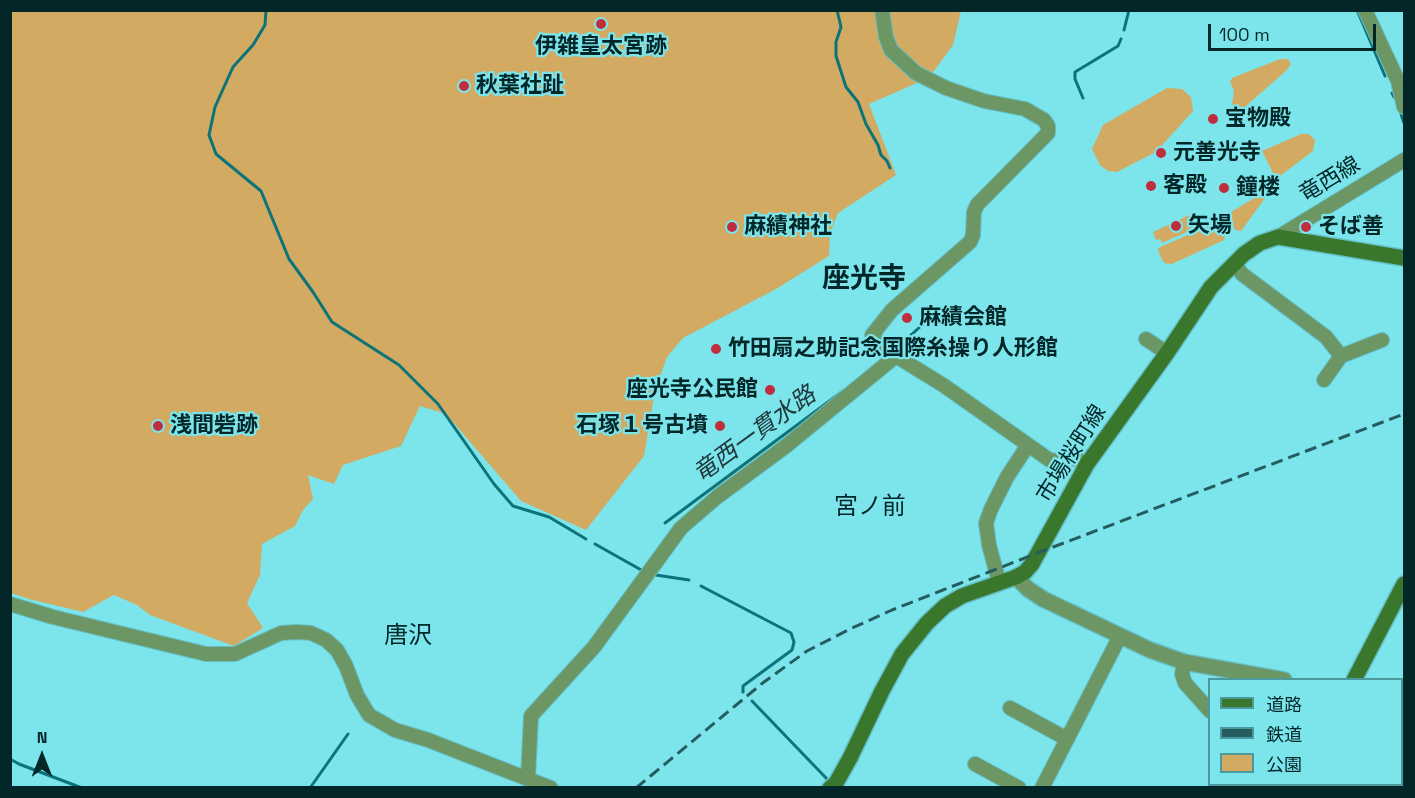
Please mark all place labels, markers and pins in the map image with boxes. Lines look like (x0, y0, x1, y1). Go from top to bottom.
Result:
marker: 伊雑皇太宮跡 (594, 17, 608, 31)
place label: 伊雑皇太宮跡 (535, 34, 667, 60)
place label: 秋葉社趾 (476, 73, 564, 99)
marker: 秋葉社趾 (457, 79, 471, 93)
place label: 宝物殿 (1225, 106, 1291, 132)
marker: 宝物殿 (1206, 112, 1220, 126)
place label: 元善光寺 (1173, 140, 1261, 166)
marker: 元善光寺 (1154, 146, 1168, 160)
place label: 客殿 (1163, 173, 1207, 199)
place label: 鐘楼 (1236, 175, 1280, 201)
marker: 客殿 (1144, 179, 1158, 193)
marker: 鐘楼 (1217, 181, 1231, 195)
place label: 矢場 (1188, 213, 1232, 239)
place label: 麻績神社 (744, 214, 832, 240)
place label: そば善 (1318, 214, 1384, 240)
marker: 矢場 (1169, 219, 1183, 233)
marker: 麻績神社 (725, 220, 739, 234)
marker: そば善 (1299, 220, 1313, 234)
place label: 麻績会館 (919, 305, 1007, 331)
marker: 麻績会館 (900, 311, 914, 325)
place label: 竹田扇之助記念国際糸操り人形館 (728, 336, 1058, 362)
marker: 竹田扇之助記念国際糸操り人形館 (709, 342, 723, 356)
place label: 座光寺公民館 (626, 377, 758, 403)
marker: 座光寺公民館 (763, 383, 777, 397)
place label: 浅間砦跡 (170, 413, 258, 439)
place label: 石塚１号古墳 (576, 413, 708, 439)
marker: 浅間砦跡 (151, 419, 165, 433)
marker: 石塚１号古墳 (713, 419, 727, 433)

